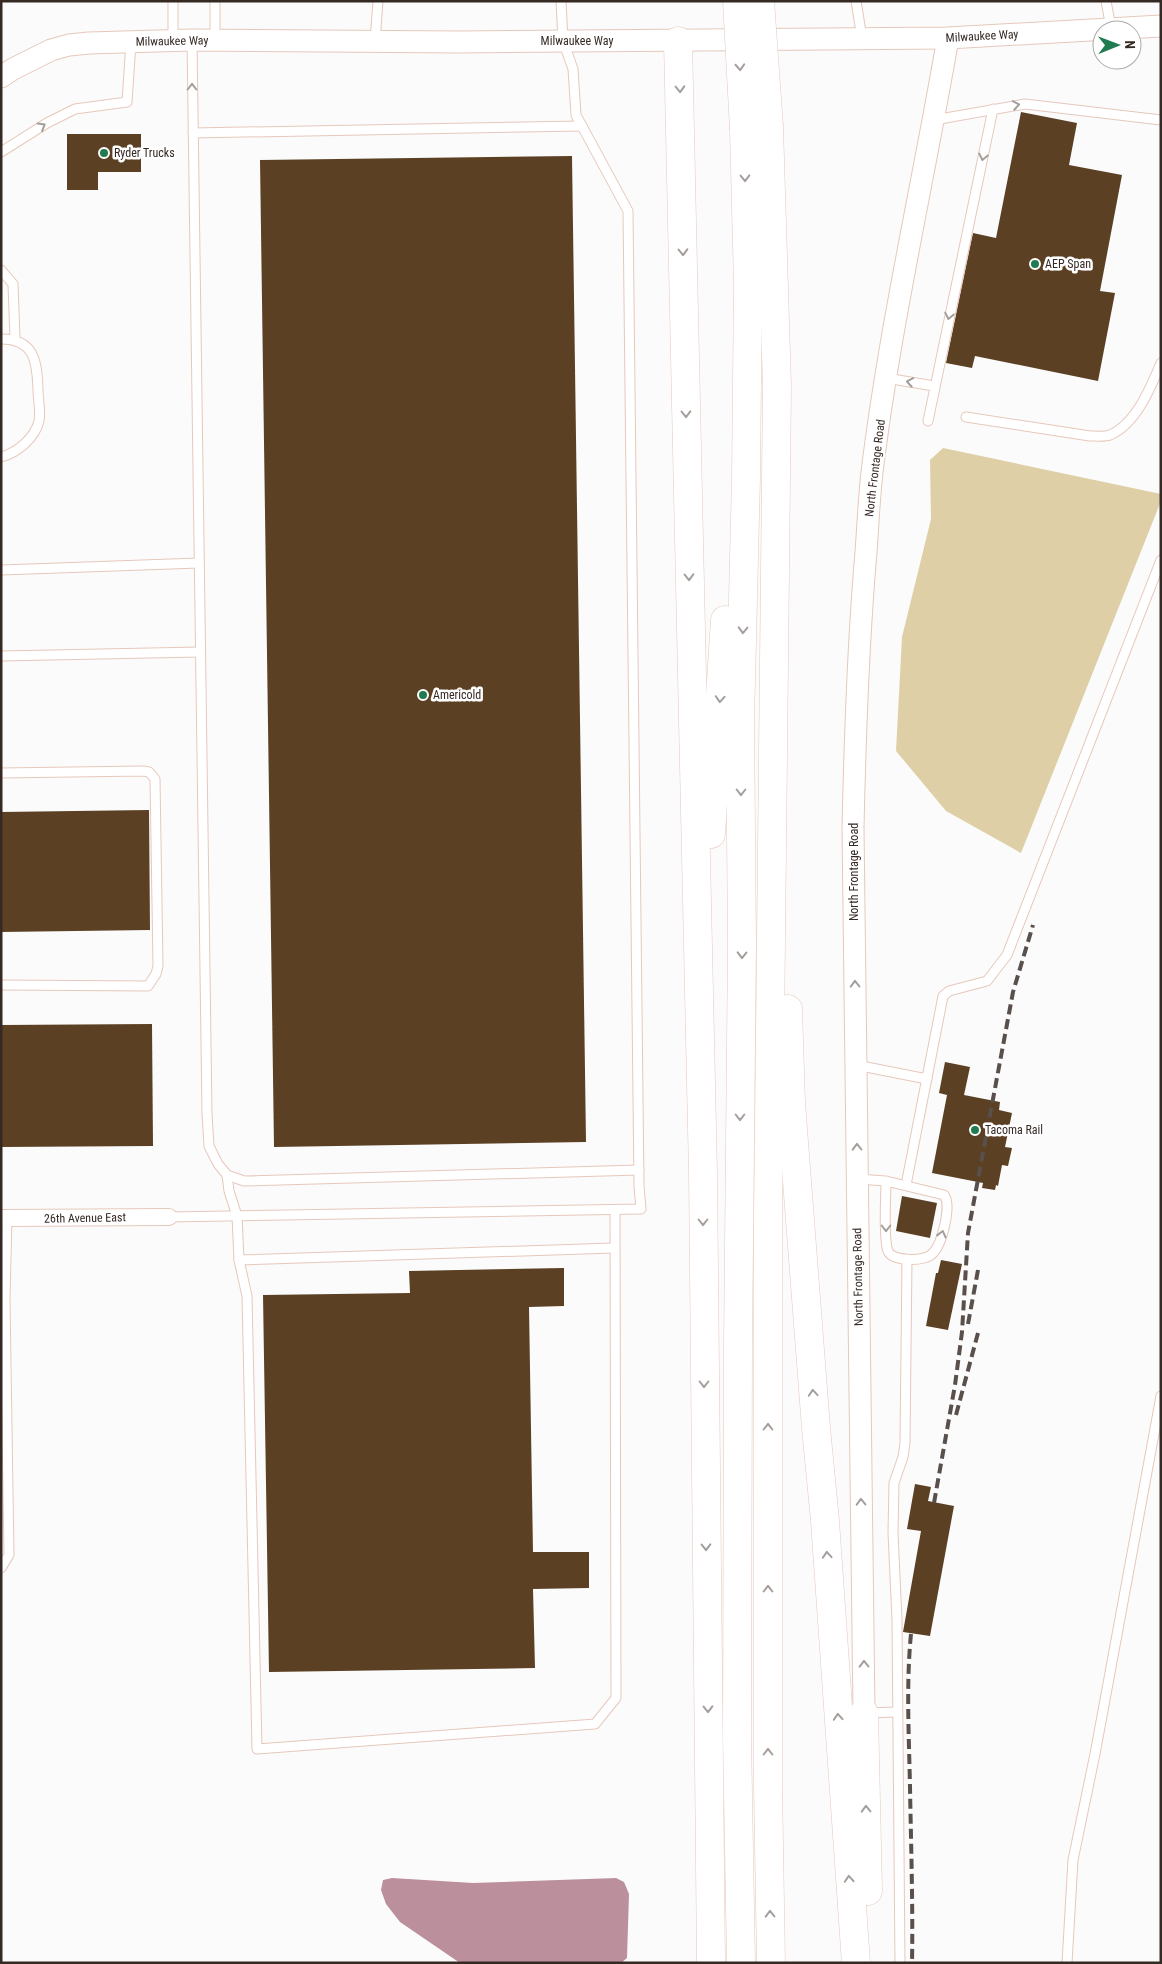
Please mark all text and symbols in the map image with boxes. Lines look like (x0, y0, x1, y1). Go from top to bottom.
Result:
north arrow (1092, 20, 1142, 70)
street label: Milwaukee Way (945, 27, 1019, 45)
street label: Milwaukee Way (135, 33, 209, 49)
street label: Milwaukee Way (541, 34, 613, 48)
text: N (1122, 40, 1138, 49)
one-way arrow (735, 64, 746, 72)
one-way arrow (187, 83, 197, 90)
one-way arrow (674, 86, 685, 94)
one-way arrow (1012, 101, 1021, 111)
one-way arrow (37, 122, 46, 132)
place label: Ryder Trucks (114, 146, 175, 160)
marker: Ryder Trucks (98, 147, 110, 159)
one-way arrow (978, 153, 989, 162)
one-way arrow (740, 174, 750, 182)
one-way arrow (678, 248, 688, 256)
place label: AEP Span (1045, 257, 1091, 271)
marker: AEP Span (1029, 258, 1041, 270)
one-way arrow (944, 312, 955, 321)
one-way arrow (906, 378, 915, 388)
one-way arrow (680, 410, 691, 418)
street label: North Frontage Road (862, 418, 888, 518)
one-way arrow (684, 573, 694, 581)
one-way arrow (738, 626, 748, 634)
place label: Americold (433, 688, 481, 702)
marker: Americold (417, 689, 429, 701)
one-way arrow (715, 695, 726, 703)
one-way arrow (736, 789, 746, 797)
street label: North Frontage Road (847, 823, 861, 921)
one-way arrow (737, 952, 747, 959)
one-way arrow (850, 980, 860, 988)
one-way arrow (735, 1114, 745, 1122)
place label: Tacoma Rail (985, 1123, 1043, 1137)
marker: Tacoma Rail (969, 1124, 981, 1136)
one-way arrow (852, 1142, 862, 1150)
street label: 26th Avenue East (44, 1210, 127, 1226)
one-way arrow (698, 1218, 708, 1226)
one-way arrow (881, 1224, 891, 1232)
street label: North Frontage Road (850, 1228, 866, 1326)
one-way arrow (936, 1230, 946, 1239)
one-way arrow (699, 1381, 709, 1389)
one-way arrow (808, 1389, 819, 1397)
one-way arrow (763, 1422, 773, 1430)
one-way arrow (856, 1497, 866, 1505)
one-way arrow (701, 1544, 711, 1551)
one-way arrow (822, 1551, 833, 1559)
one-way arrow (763, 1585, 773, 1592)
one-way arrow (858, 1660, 869, 1668)
one-way arrow (703, 1706, 713, 1714)
one-way arrow (833, 1713, 844, 1721)
one-way arrow (763, 1747, 773, 1755)
one-way arrow (861, 1805, 871, 1812)
one-way arrow (844, 1875, 855, 1883)
one-way arrow (765, 1910, 775, 1918)

